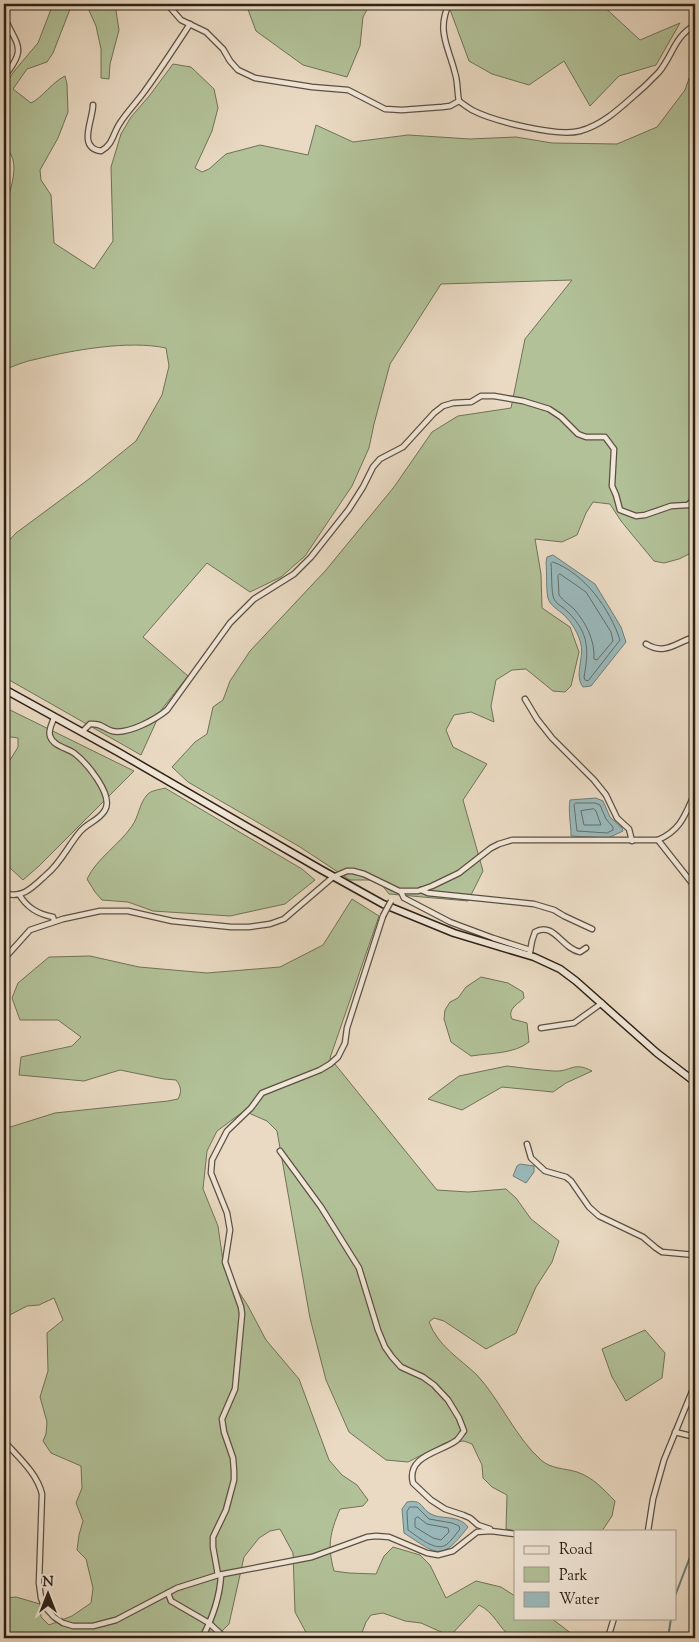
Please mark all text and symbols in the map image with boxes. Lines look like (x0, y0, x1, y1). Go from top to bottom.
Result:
legend (514, 1530, 676, 1620)
text: Road (559, 1540, 593, 1561)
text: Park (559, 1566, 588, 1587)
north arrow (22, 1570, 72, 1620)
text: N (42, 1573, 54, 1593)
text: Water (559, 1590, 600, 1611)

